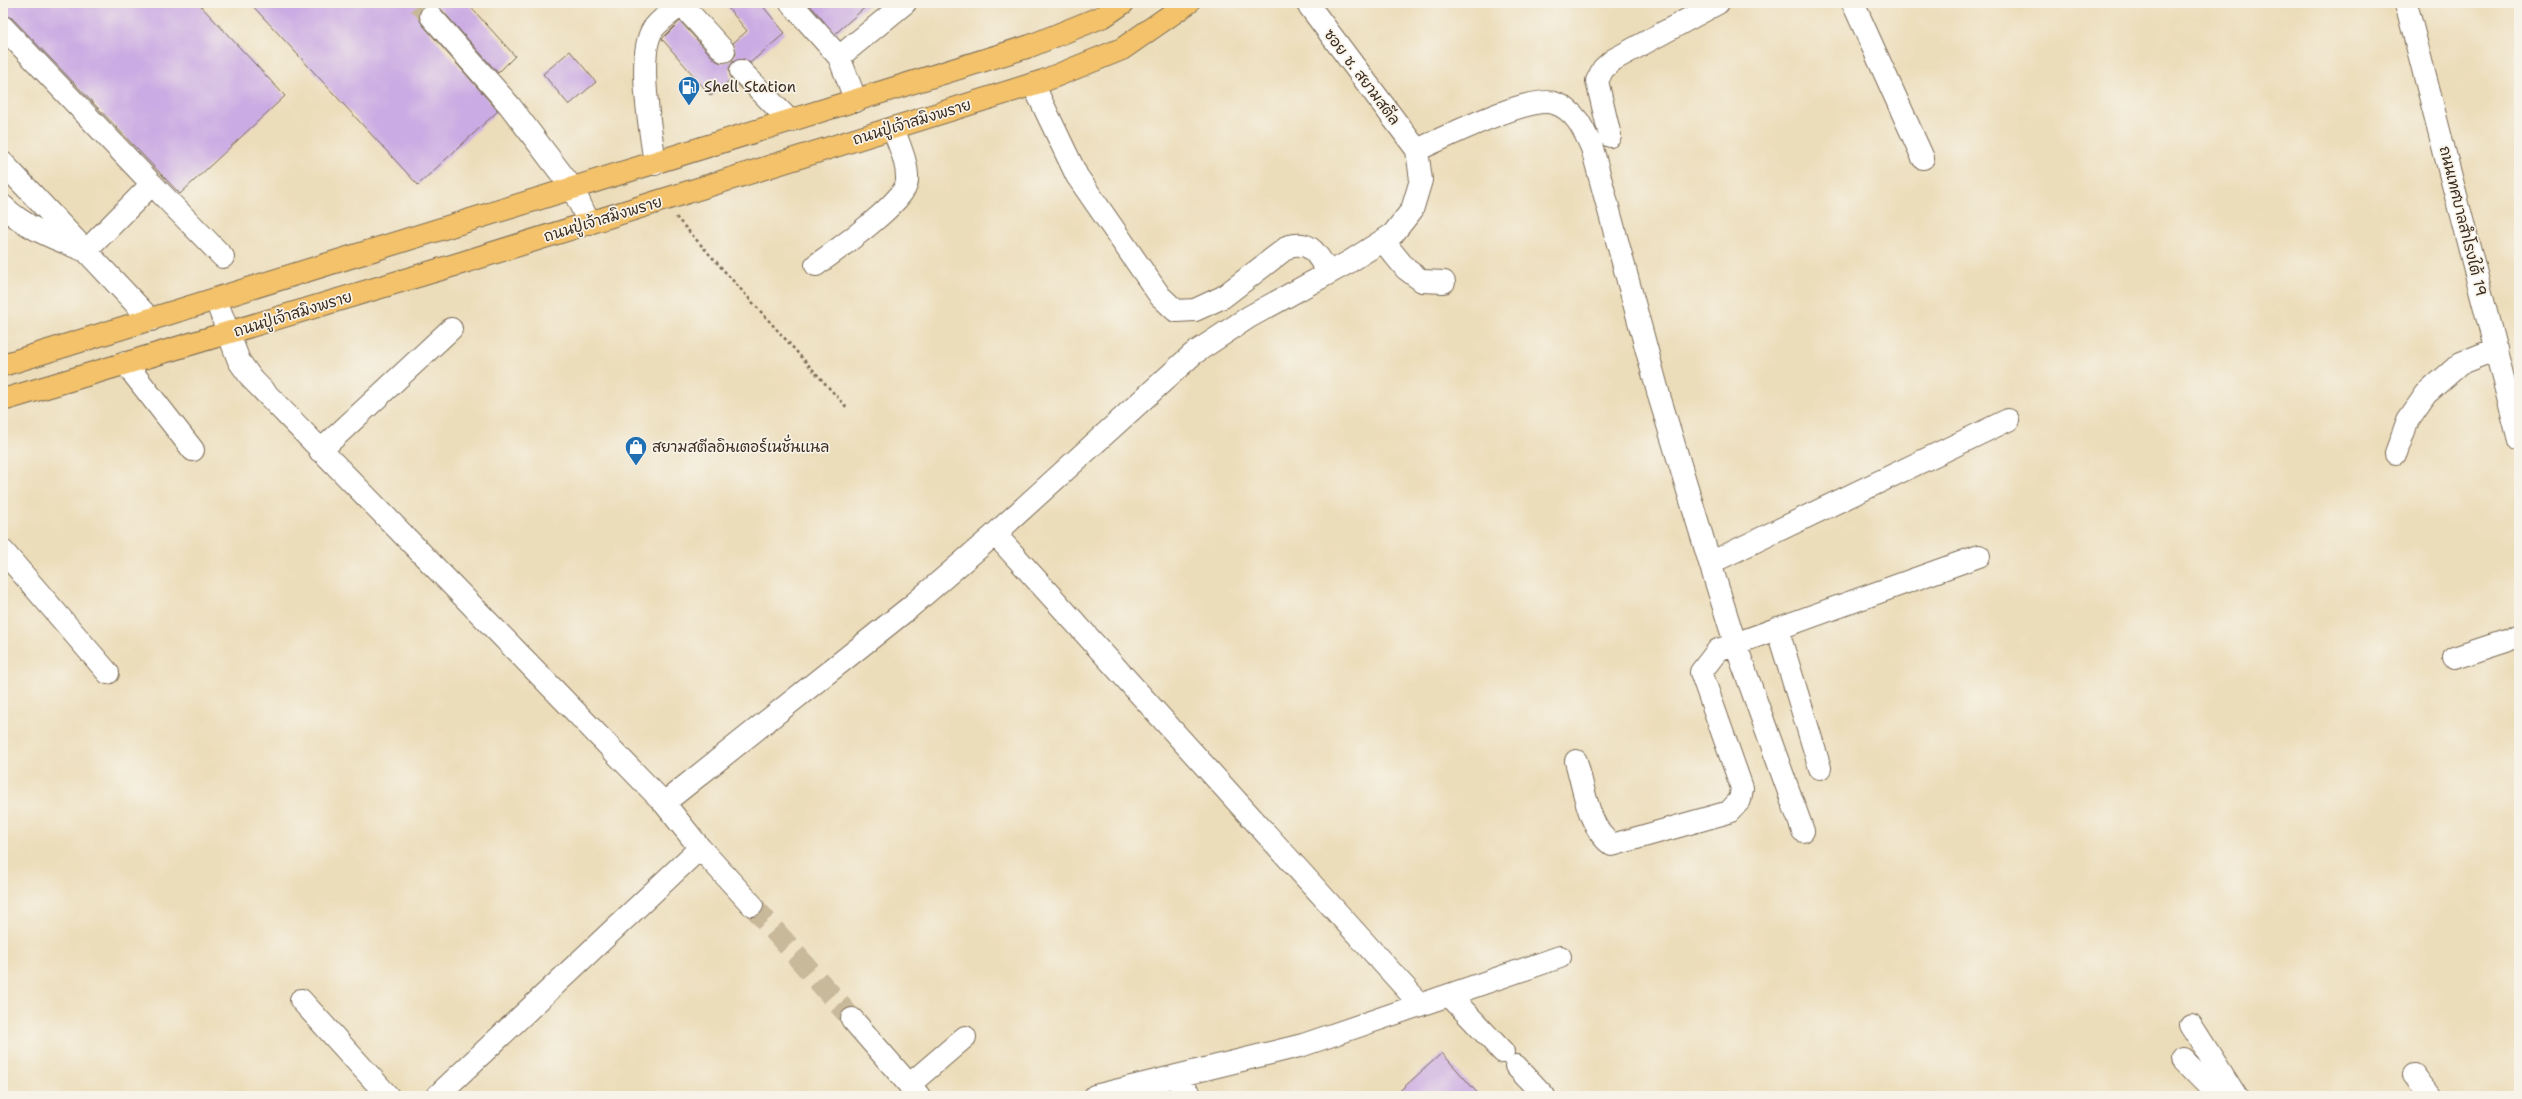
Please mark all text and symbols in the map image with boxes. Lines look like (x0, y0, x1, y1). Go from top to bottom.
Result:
street label: ซอย ช. สยามสตีล (1319, 25, 1405, 129)
fuel station icon: Shell Station (676, 74, 702, 107)
place label: Shell Station (704, 77, 796, 97)
street label: ถนนปู่เจ้าสมิงพราย (850, 94, 974, 151)
street label: ถนนเทศบาลสำโรงใต้ 19 (2435, 144, 2491, 298)
street label: ถนนปู่เจ้าสมิงพราย (541, 191, 665, 248)
street label: ถนนปู่เจ้าสมิงพราย (231, 286, 355, 343)
shop icon: สยามสตีลอินเตอร์เนชั่นแนล (623, 434, 649, 467)
place label: สยามสตีลอินเตอร์เนชั่นแนล (652, 434, 829, 457)

